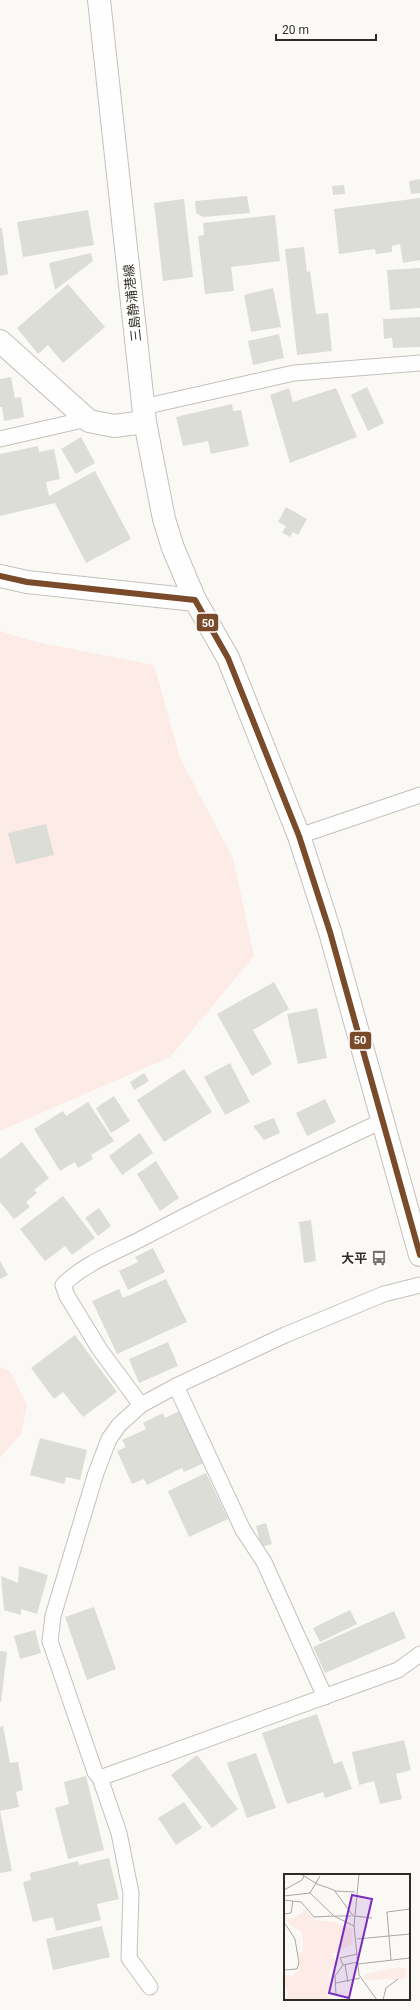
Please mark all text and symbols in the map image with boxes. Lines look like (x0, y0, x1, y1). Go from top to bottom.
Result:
scale bar (276, 16, 376, 42)
text: 20 m (282, 23, 309, 37)
street label: 三島静浦港線 (121, 263, 144, 343)
line badge: 50 (196, 613, 219, 632)
text: 50 (202, 617, 214, 630)
line badge: 50 (349, 1031, 372, 1050)
text: 50 (354, 1034, 366, 1047)
bus stop icon: 大平 (370, 1249, 388, 1267)
place label: 大平 (341, 1251, 367, 1266)
inset map (284, 1874, 410, 2000)

